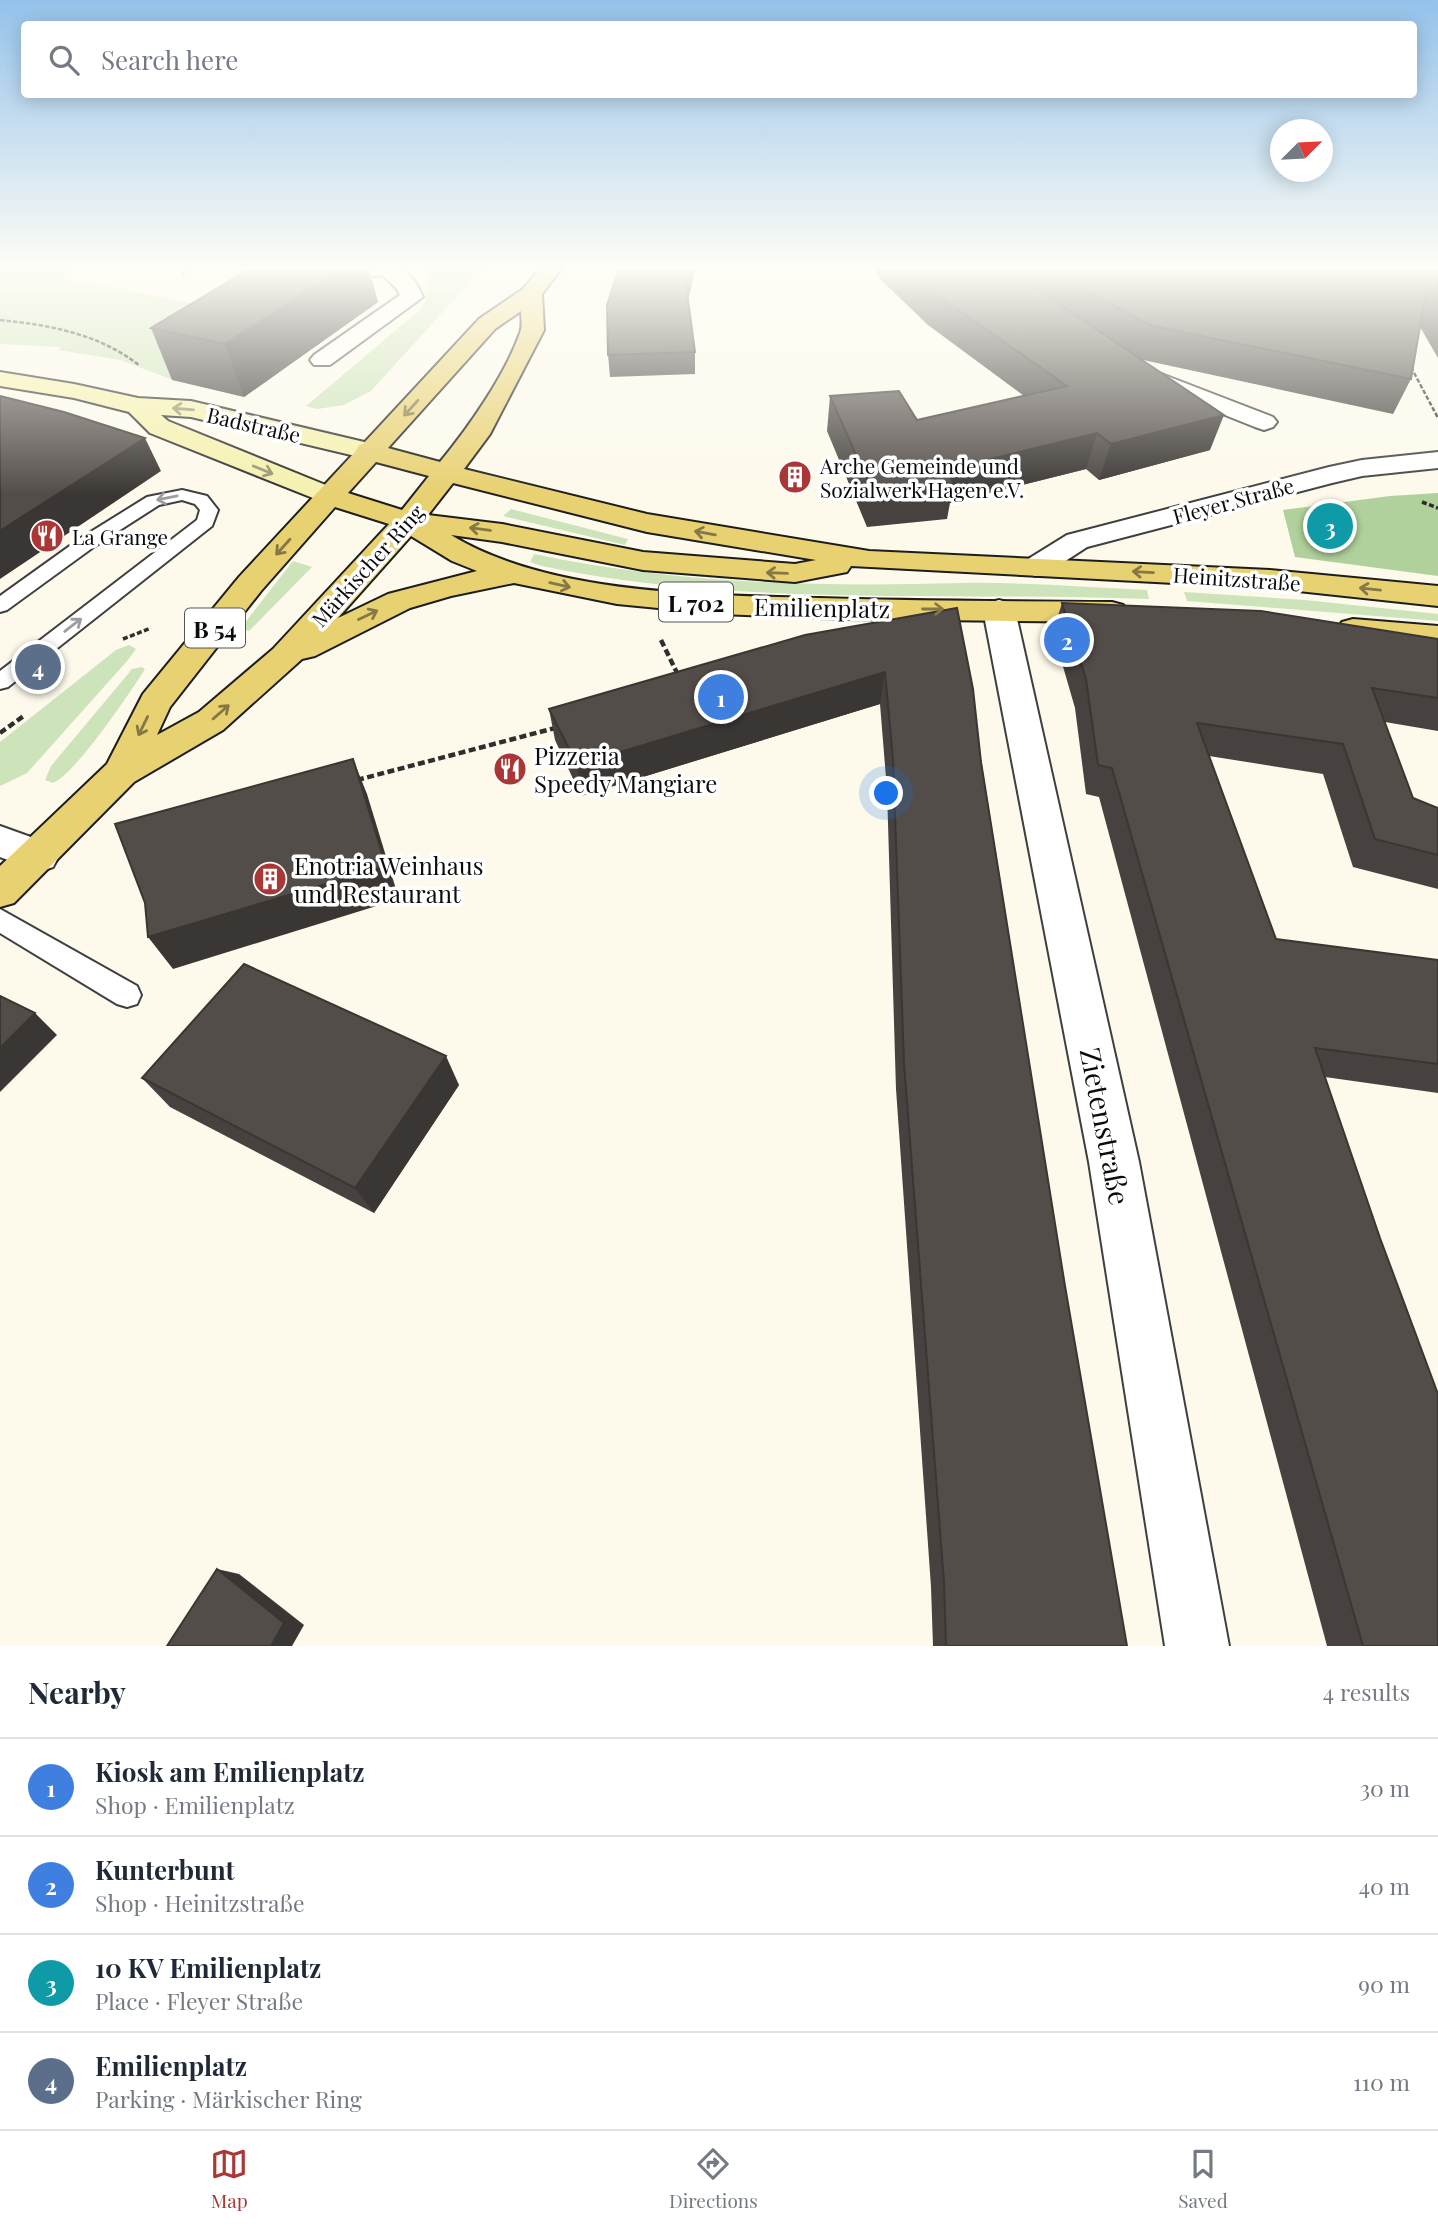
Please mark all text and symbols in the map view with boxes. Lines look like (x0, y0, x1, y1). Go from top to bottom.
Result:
search box (21, 21, 1417, 98)
icon: search (45, 41, 83, 79)
text: Search here (101, 42, 238, 77)
north arrow (1270, 119, 1333, 182)
one-way arrow (403, 399, 419, 417)
street label: Badstraße (204, 400, 304, 448)
one-way arrow (172, 402, 194, 415)
place label: Arche Gemeinde und Sozialwerk Hagen e.V. (819, 451, 1024, 503)
building icon: Arche Gemeinde und Sozialwerk Hagen e.V. (776, 458, 814, 496)
one-way arrow (252, 464, 273, 477)
street label: Fleyer Straße (1169, 470, 1297, 530)
one-way arrow (156, 491, 179, 505)
street label: Märkischer Ring (305, 498, 429, 632)
pin: 3 (1307, 500, 1353, 552)
restaurant icon: La Grange (28, 517, 66, 555)
place label: La Grange (72, 522, 168, 550)
one-way arrow (469, 523, 492, 536)
one-way arrow (694, 526, 717, 539)
one-way arrow (275, 538, 291, 556)
street label: Heinitzstraße (1172, 560, 1302, 596)
one-way arrow (766, 566, 789, 579)
one-way arrow (1132, 566, 1155, 579)
one-way arrow (548, 579, 571, 592)
road number: L 702 (659, 582, 733, 622)
one-way arrow (1359, 583, 1382, 596)
street label: Emilienplatz (754, 590, 890, 624)
one-way arrow (921, 602, 944, 616)
road number: B 54 (185, 608, 245, 648)
one-way arrow (357, 608, 378, 622)
pin: 2 (1044, 614, 1090, 666)
one-way arrow (63, 617, 82, 632)
pin: 4 (15, 641, 61, 693)
pin: 1 (698, 671, 744, 723)
one-way arrow (211, 704, 229, 720)
one-way arrow (136, 715, 149, 736)
place label: Pizzeria Speedy Mangiare (534, 739, 717, 799)
restaurant icon: Pizzeria Speedy Mangiare (491, 750, 529, 788)
your location (869, 776, 903, 810)
place label: Enotria Weinhaus und Restaurant (294, 849, 483, 909)
building icon: Enotria Weinhaus und Restaurant (251, 860, 289, 898)
street label: Zietenstraße (1073, 1044, 1139, 1208)
text: Nearby (28, 1672, 126, 1712)
text: 4 results (1323, 1676, 1410, 1707)
text: Kiosk am Emilienplatz (95, 1754, 365, 1789)
text: 1 (47, 1772, 55, 1803)
text: 30 m (1360, 1772, 1410, 1803)
text: Shop · Emilienplatz (95, 1789, 295, 1820)
text: Kunterbunt (95, 1852, 235, 1887)
text: 2 (45, 1870, 57, 1901)
text: 40 m (1359, 1870, 1410, 1901)
text: Shop · Heinitzstraße (95, 1887, 305, 1918)
text: 10 KV Emilienplatz (95, 1950, 321, 1985)
text: 3 (45, 1968, 57, 1999)
text: 90 m (1358, 1968, 1410, 1999)
text: Place · Fleyer Straße (95, 1985, 303, 2016)
text: Emilienplatz (95, 2048, 247, 2083)
text: 4 (45, 2066, 57, 2097)
text: 110 m (1353, 2066, 1410, 2097)
text: Parking · Märkischer Ring (95, 2083, 362, 2114)
tab: Map (210, 2145, 248, 2213)
tab: Directions (669, 2145, 758, 2213)
tab: Saved (1178, 2145, 1228, 2213)

